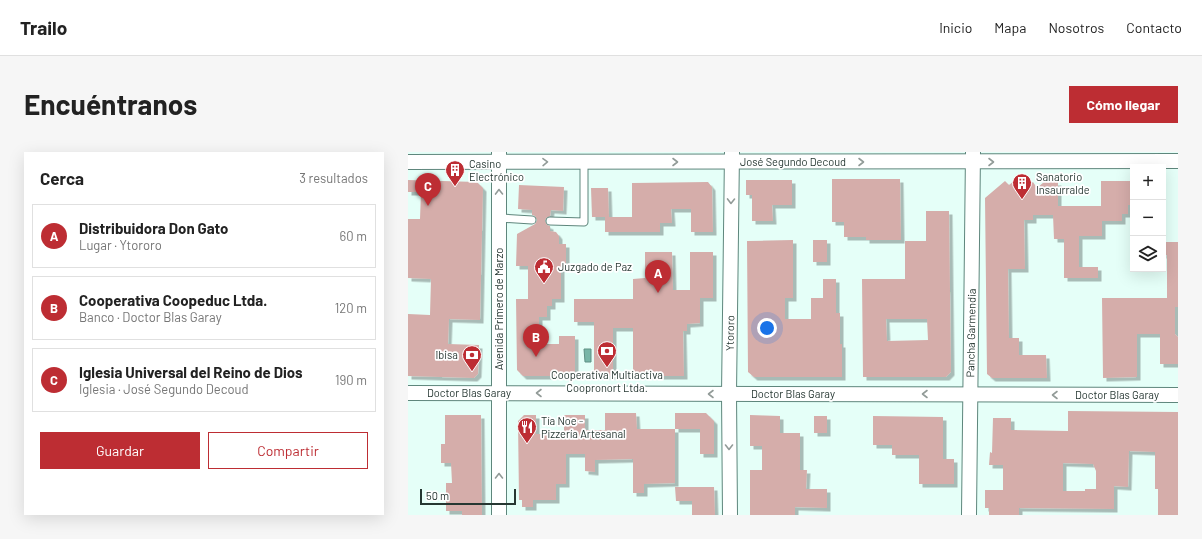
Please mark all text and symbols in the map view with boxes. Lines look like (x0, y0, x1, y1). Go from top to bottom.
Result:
text: Trailo (20, 16, 67, 39)
text: Inicio (939, 19, 972, 36)
text: Mapa (994, 19, 1026, 36)
text: Nosotros (1048, 19, 1104, 36)
text: Contacto (1126, 19, 1182, 36)
button: Cómo llegar (1069, 86, 1178, 123)
text: Encuéntranos (24, 87, 197, 121)
street label: José Segundo Decoud (740, 155, 846, 168)
place label: Casino Electrónico (469, 157, 524, 183)
one-way arrow (542, 158, 548, 166)
one-way arrow (672, 158, 678, 166)
one-way arrow (858, 158, 864, 166)
one-way arrow (988, 158, 994, 166)
building icon: Casino Electrónico (444, 159, 466, 187)
map controls (1130, 164, 1166, 272)
button: + (1130, 164, 1166, 200)
text: Cerca (40, 168, 84, 188)
text: 3 resultados (299, 170, 368, 186)
place label: Sanatorio Insaurralde (1036, 170, 1090, 196)
building icon: Sanatorio Insaurralde (1011, 172, 1033, 200)
pin: C (415, 173, 441, 206)
one-way arrow (495, 189, 503, 195)
one-way arrow (727, 198, 735, 204)
button: − (1130, 200, 1166, 236)
text: Distribuidora Don Gato (79, 219, 228, 237)
text: A (50, 228, 58, 244)
text: 60 m (340, 228, 367, 244)
button: layers (1130, 236, 1166, 272)
text: Lugar · Ytororo (79, 237, 162, 253)
street label: Avenida Primero de Marzo (492, 248, 505, 370)
public building icon: Juzgado de Paz (533, 256, 555, 284)
place label: Juzgado de Paz (558, 260, 632, 273)
pin: A (645, 260, 671, 293)
street label: Pancha Garmendia (963, 288, 978, 378)
text: Cooperativa Coopeduc Ltda. (79, 291, 267, 309)
text: B (50, 300, 58, 316)
text: 120 m (335, 300, 367, 316)
text: Banco · Doctor Blas Garay (79, 309, 222, 325)
street label: Ytororo (723, 315, 736, 351)
your location (757, 318, 777, 338)
pin: B (523, 324, 549, 357)
bank icon: Cooperativa Multiactiva Coopronort Ltda. (596, 340, 618, 368)
bank icon: Ibisa (461, 344, 483, 372)
place label: Ibisa (435, 348, 458, 361)
text: Iglesia Universal del Reino de Dios (79, 363, 303, 381)
place label: Cooperativa Multiactiva Coopronort Ltda. (551, 368, 663, 394)
text: C (50, 372, 58, 388)
text: 190 m (335, 372, 367, 388)
text: Iglesia · José Segundo Decoud (79, 381, 249, 397)
street label: Doctor Blas Garay (427, 386, 511, 399)
street label: Doctor Blas Garay (751, 387, 835, 400)
street label: Doctor Blas Garay (1075, 388, 1159, 401)
one-way arrow (536, 389, 542, 397)
one-way arrow (708, 390, 714, 398)
one-way arrow (922, 390, 928, 398)
one-way arrow (1052, 391, 1058, 399)
place label: Tía Noe - Pizzería Artesanal (541, 414, 626, 440)
restaurant icon: Tía Noe - Pizzería Artesanal (516, 416, 538, 444)
button: Guardar (40, 432, 200, 469)
button: Compartir (208, 432, 368, 469)
one-way arrow (725, 444, 733, 450)
one-way arrow (495, 473, 503, 479)
scale bar (420, 487, 516, 506)
text: 50 m (426, 489, 449, 502)

